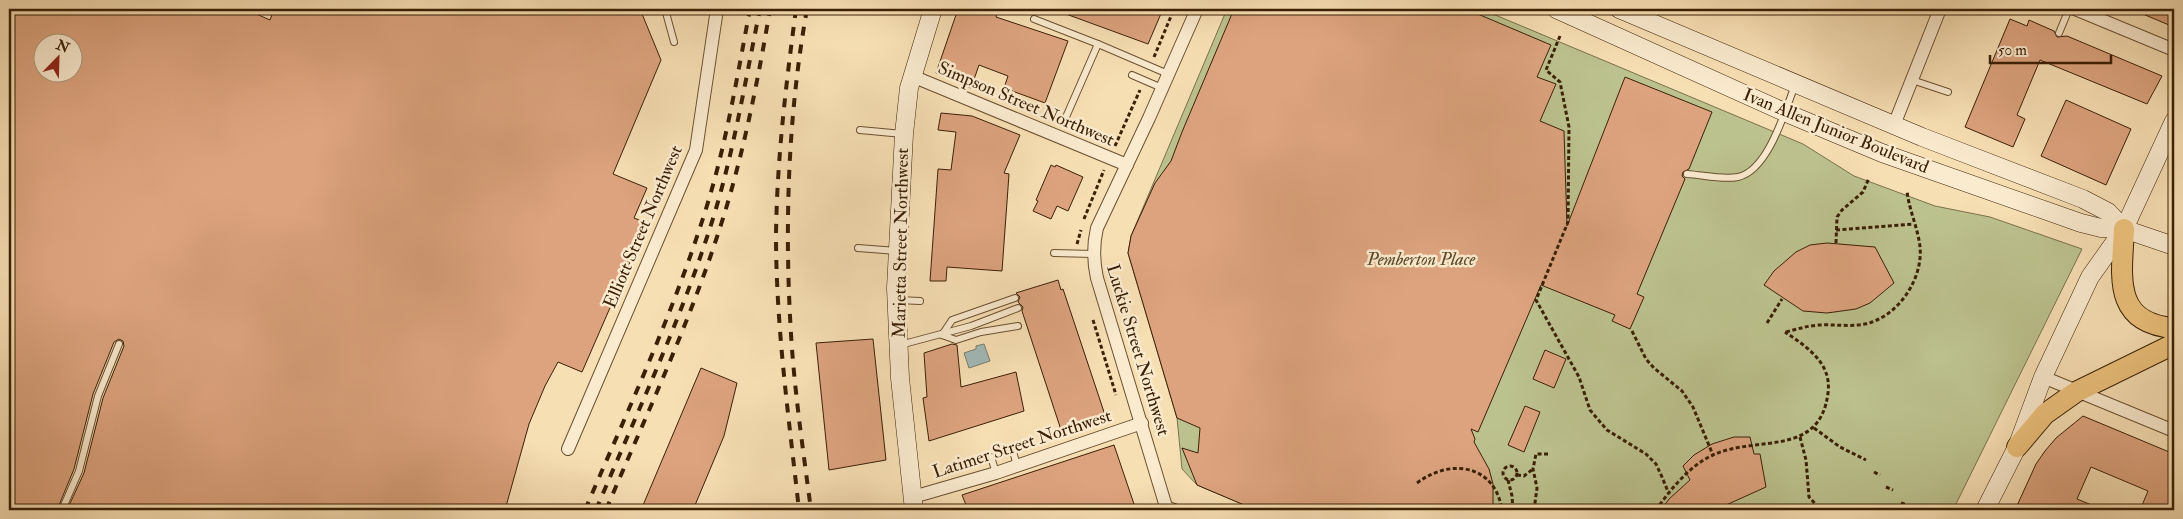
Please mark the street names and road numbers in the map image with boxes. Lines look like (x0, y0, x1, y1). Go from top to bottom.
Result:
street label: Simpson Street Northwest (934, 56, 1118, 152)
street label: Ivan Allen Junior Boulevard (1740, 83, 1932, 179)
street label: Elliott Street Northwest (598, 142, 688, 312)
street label: Marietta Street Northwest (888, 147, 914, 338)
street label: Luckie Street Northwest (1101, 261, 1175, 439)
street label: Latimer Street Northwest (930, 404, 1115, 484)

